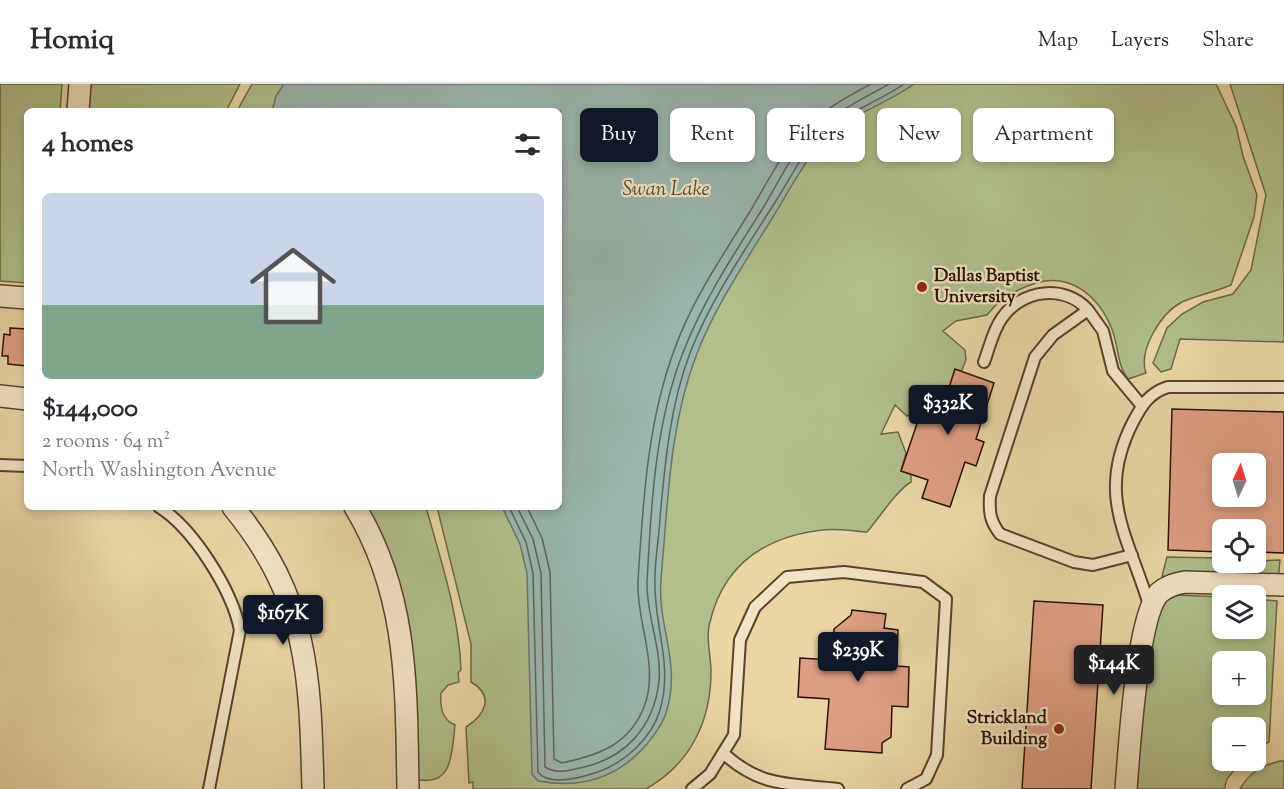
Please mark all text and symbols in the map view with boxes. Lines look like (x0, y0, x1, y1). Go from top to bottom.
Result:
text: Homiq (30, 21, 114, 61)
text: Map (1038, 26, 1078, 56)
text: Layers (1111, 26, 1169, 56)
text: Share (1202, 26, 1254, 56)
chip: Buy (580, 108, 658, 162)
chip: Rent (670, 108, 755, 162)
chip: Filters (767, 108, 865, 162)
chip: New (877, 108, 961, 162)
chip: Apartment (973, 108, 1114, 162)
text: 4 homes (42, 126, 133, 163)
icon: filters (511, 128, 544, 161)
water label: Swan Lake (622, 176, 710, 205)
icon: home (239, 232, 347, 340)
place label: Dallas Baptist University (934, 264, 1041, 311)
marker: Dallas Baptist University (915, 280, 929, 294)
pin: $332K (906, 385, 990, 436)
text: $332K (923, 390, 973, 419)
text: $144,000 (42, 391, 138, 428)
text: 2 rooms · 64 m² (42, 428, 170, 457)
north arrow (1212, 453, 1266, 507)
map controls (1212, 453, 1266, 771)
text: North Washington Avenue (42, 457, 277, 486)
button: locate (1212, 519, 1266, 573)
button: layers (1212, 585, 1266, 639)
pin: $167K (241, 595, 325, 646)
text: $167K (257, 600, 309, 629)
pin: $239K (816, 632, 900, 683)
text: $239K (832, 637, 884, 666)
pin: $144K (1072, 645, 1156, 696)
text: $144K (1088, 650, 1140, 679)
button: + (1212, 651, 1266, 705)
place label: Strickland Building (967, 706, 1048, 753)
button: − (1212, 717, 1266, 771)
marker: Strickland Building (1052, 722, 1066, 736)

